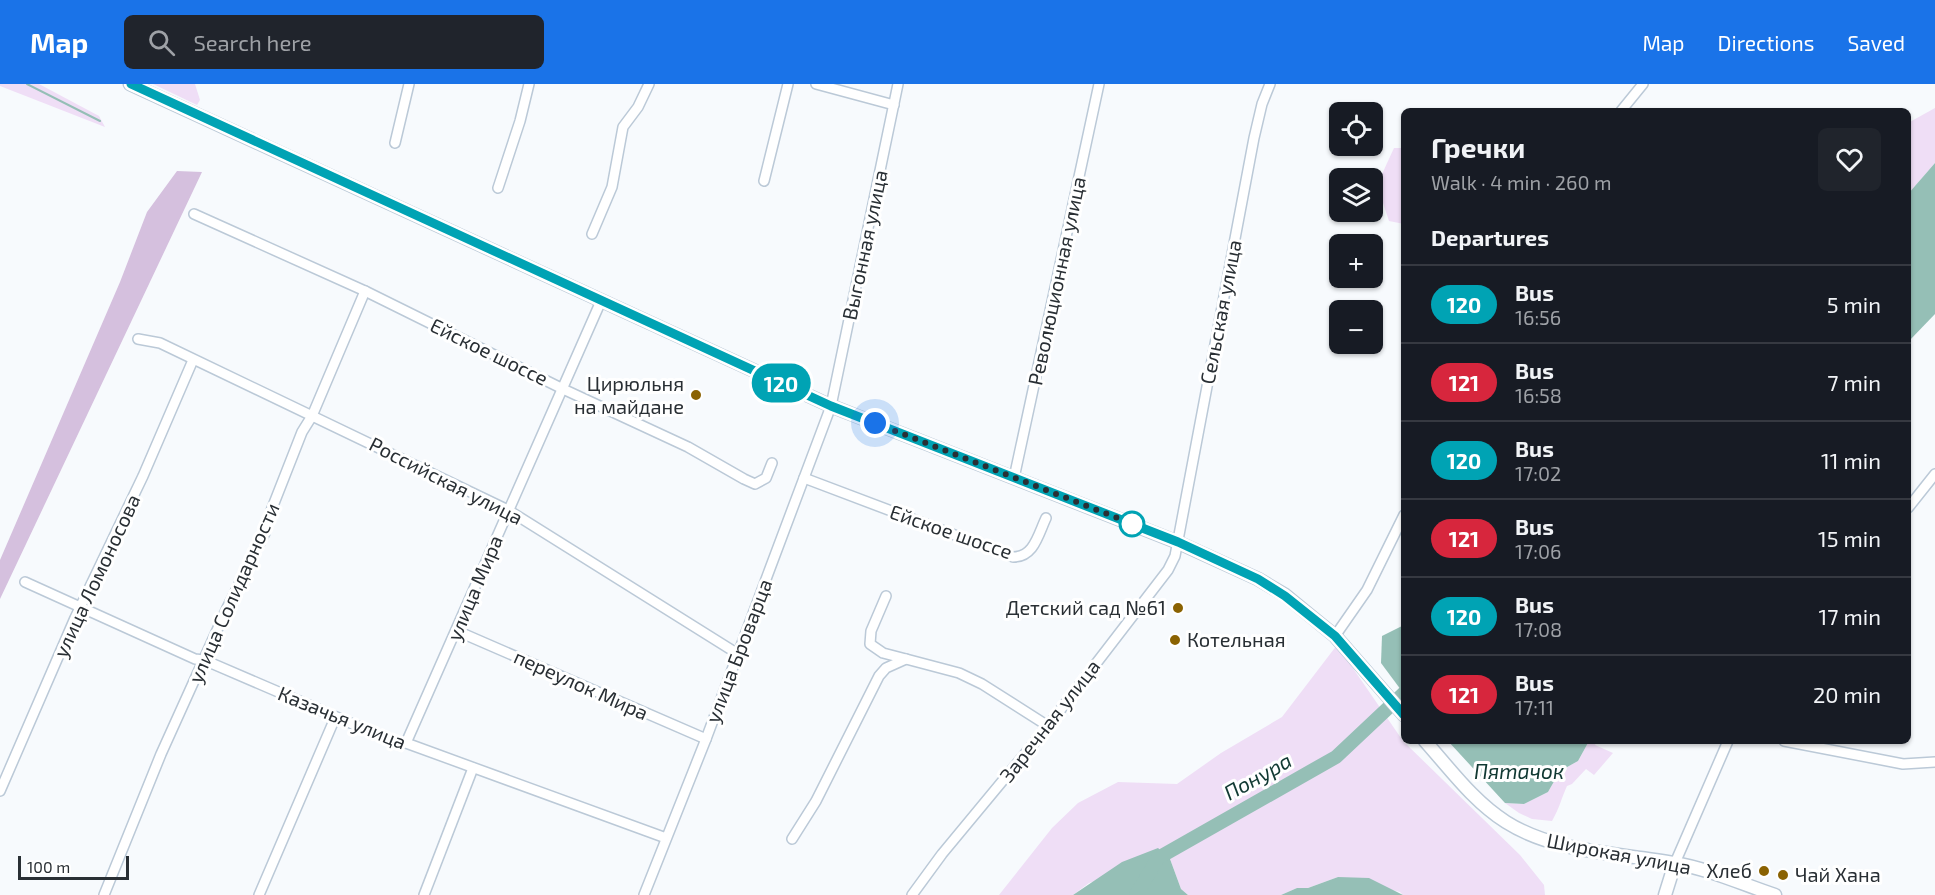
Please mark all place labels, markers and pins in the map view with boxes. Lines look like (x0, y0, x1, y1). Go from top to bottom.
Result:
place label: Цирюльня на майдане (574, 371, 684, 418)
marker: Цирюльня на майдане (689, 388, 703, 402)
unlabelled marker (1119, 511, 1145, 537)
place label: Детский сад №61 (1006, 595, 1166, 619)
marker: Детский сад №61 (1171, 601, 1185, 615)
place label: Котельная (1187, 627, 1286, 651)
marker: Котельная (1168, 633, 1182, 647)
place label: Хлеб (1706, 858, 1752, 882)
place label: Чай Хана (1795, 862, 1881, 886)
marker: Хлеб (1757, 864, 1771, 878)
marker: Чай Хана (1776, 868, 1790, 882)

